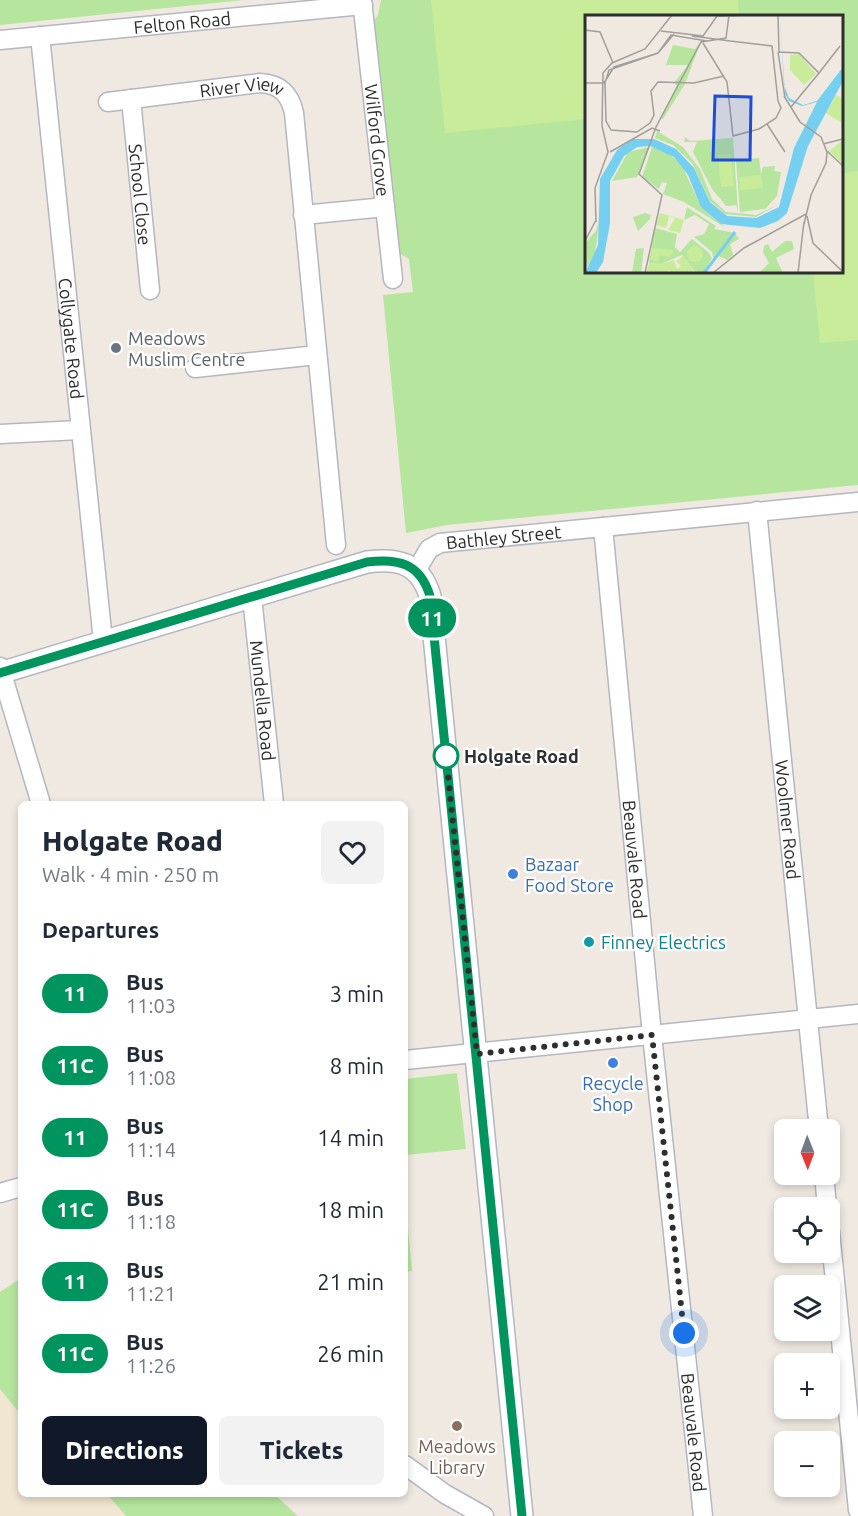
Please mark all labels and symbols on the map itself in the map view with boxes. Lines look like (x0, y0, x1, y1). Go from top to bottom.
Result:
street label: Felton Road (133, 8, 232, 37)
inset map (585, 15, 843, 273)
street label: River View (198, 73, 288, 100)
street label: Wilford Grove (361, 83, 394, 197)
street label: School Close (126, 143, 156, 246)
street label: Collygate Road (55, 277, 88, 400)
place label: Meadows Muslim Centre (128, 328, 246, 369)
marker: Meadows Muslim Centre (109, 341, 123, 355)
street label: Bathley Street (445, 521, 562, 552)
line badge: 11 (405, 598, 459, 638)
street label: Mundella Road (247, 639, 279, 762)
marker: Holgate Road (433, 743, 459, 769)
place label: Holgate Road (464, 746, 579, 766)
street label: Woolmer Road (772, 759, 804, 880)
street label: Beauvale Road (619, 799, 651, 920)
place label: Bazaar Food Store (525, 854, 614, 895)
marker: Bazaar Food Store (506, 867, 520, 881)
place label: Finney Electrics (601, 932, 726, 952)
marker: Finney Electrics (582, 935, 596, 949)
marker: Recycle Shop (606, 1056, 620, 1070)
place label: Recycle Shop (582, 1073, 644, 1114)
north arrow (774, 1119, 840, 1185)
your location (669, 1318, 699, 1348)
street label: Beauvale Road (678, 1372, 710, 1493)
marker: Meadows Library (450, 1419, 464, 1433)
place label: Meadows Library (418, 1436, 496, 1477)

